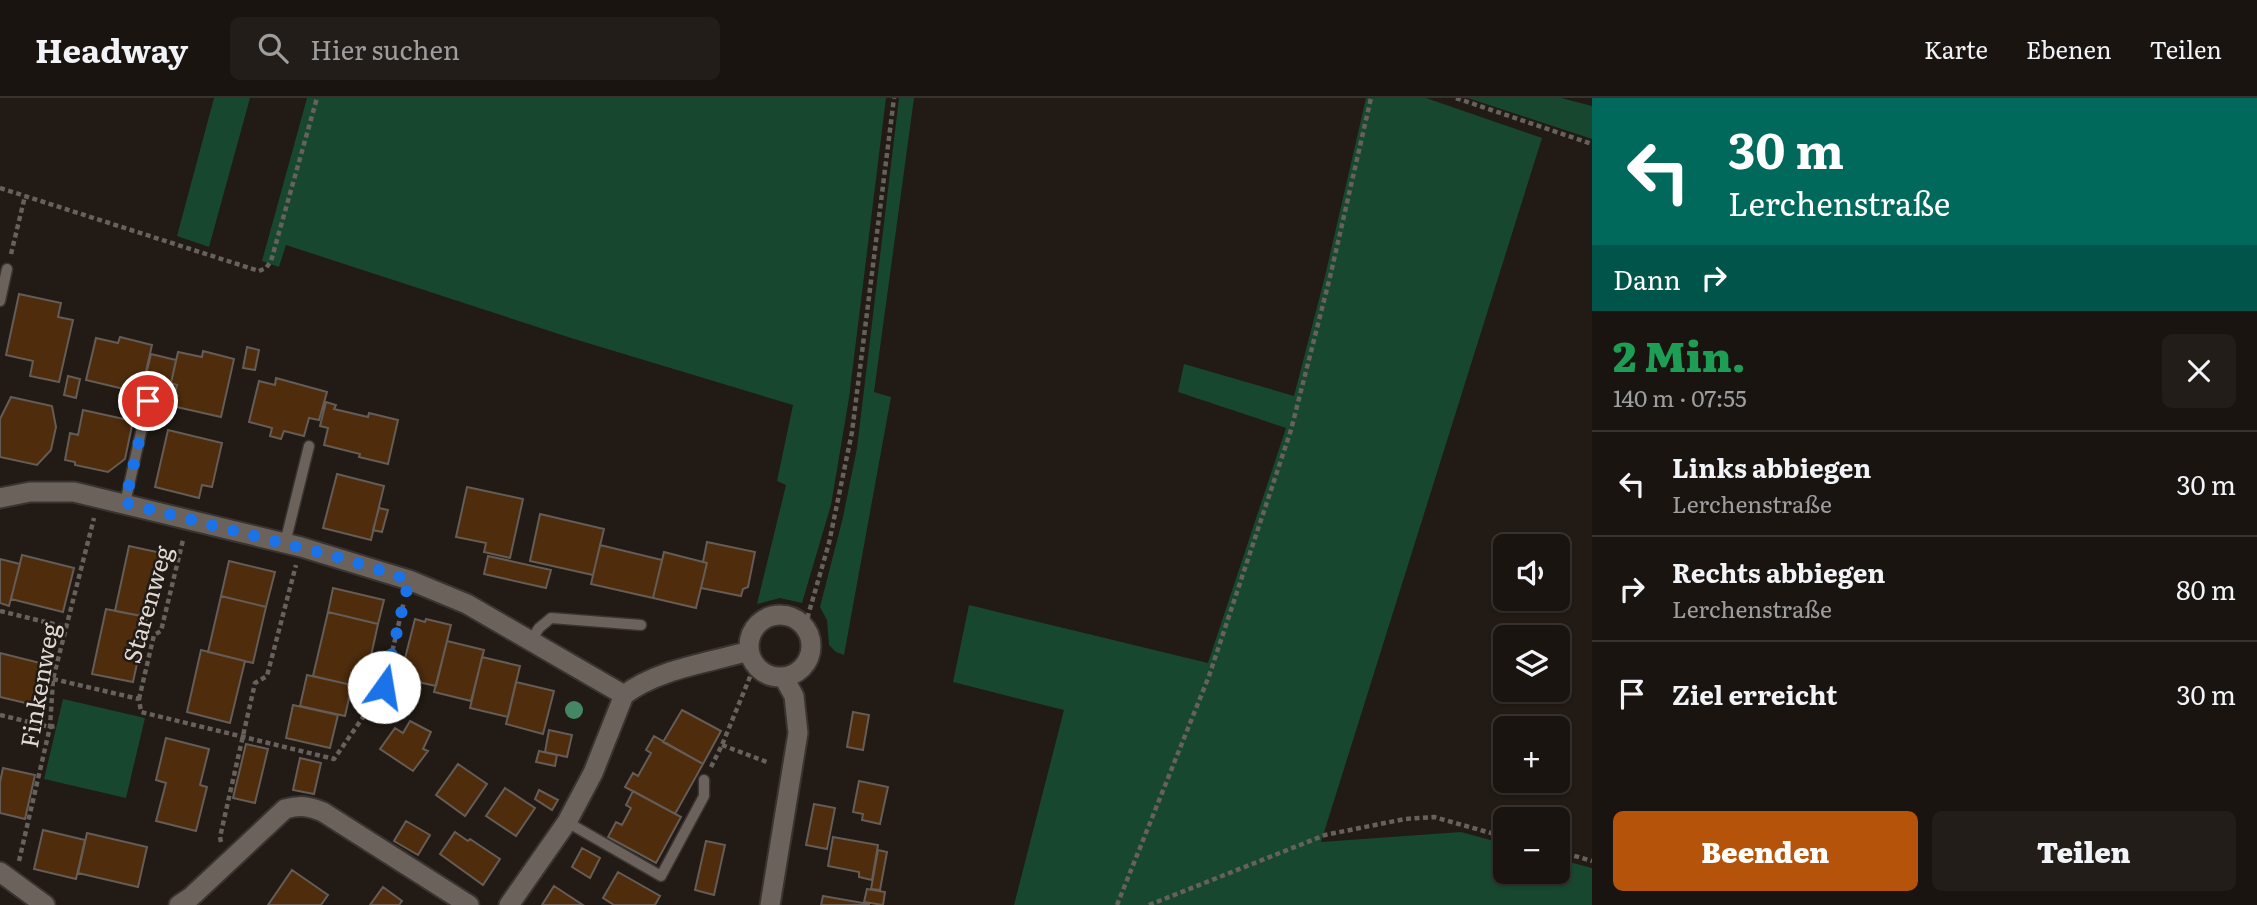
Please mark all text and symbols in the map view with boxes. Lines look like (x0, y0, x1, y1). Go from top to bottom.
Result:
search box (230, 17, 720, 80)
text: Headway (35, 24, 188, 73)
icon: search (254, 29, 292, 67)
text: Hier suchen (310, 29, 460, 68)
text: Karte (1924, 31, 1988, 66)
text: Ebenen (2026, 31, 2112, 66)
text: Teilen (2150, 31, 2222, 66)
text: 30 m (1728, 111, 1844, 184)
icon: left (1613, 126, 1704, 217)
text: Lerchenstraße (1728, 178, 1950, 226)
text: Dann (1613, 259, 1681, 298)
icon: right (1695, 259, 1733, 297)
text: 2 Min. (1613, 323, 1745, 385)
button: close (2162, 334, 2236, 408)
pin (118, 371, 178, 431)
text: 140 m · 07:55 (1613, 380, 1747, 414)
icon: arrive (129, 382, 167, 420)
text: Links abbiegen (1672, 447, 1871, 486)
text: 30 m (2176, 464, 2236, 503)
icon: left (1613, 465, 1651, 503)
text: Lerchenstraße (1672, 486, 1832, 520)
map controls (1493, 534, 1570, 884)
button: sound (1493, 534, 1570, 611)
street label: Starenweg (113, 541, 180, 667)
text: Rechts abbiegen (1672, 552, 1885, 591)
text: 80 m (2176, 569, 2236, 608)
icon: right (1613, 570, 1651, 608)
text: Lerchenstraße (1672, 591, 1832, 625)
street label: Finkenweg (10, 619, 66, 750)
button: layers (1493, 625, 1570, 702)
position arrow (347, 650, 421, 724)
text: Ziel erreicht (1672, 674, 1837, 713)
text: 30 m (2176, 674, 2236, 713)
icon: arrive (1613, 675, 1651, 713)
button: + (1493, 716, 1570, 793)
button: − (1493, 807, 1570, 884)
button: Beenden (1613, 811, 1918, 891)
button: Teilen (1932, 811, 2236, 891)

